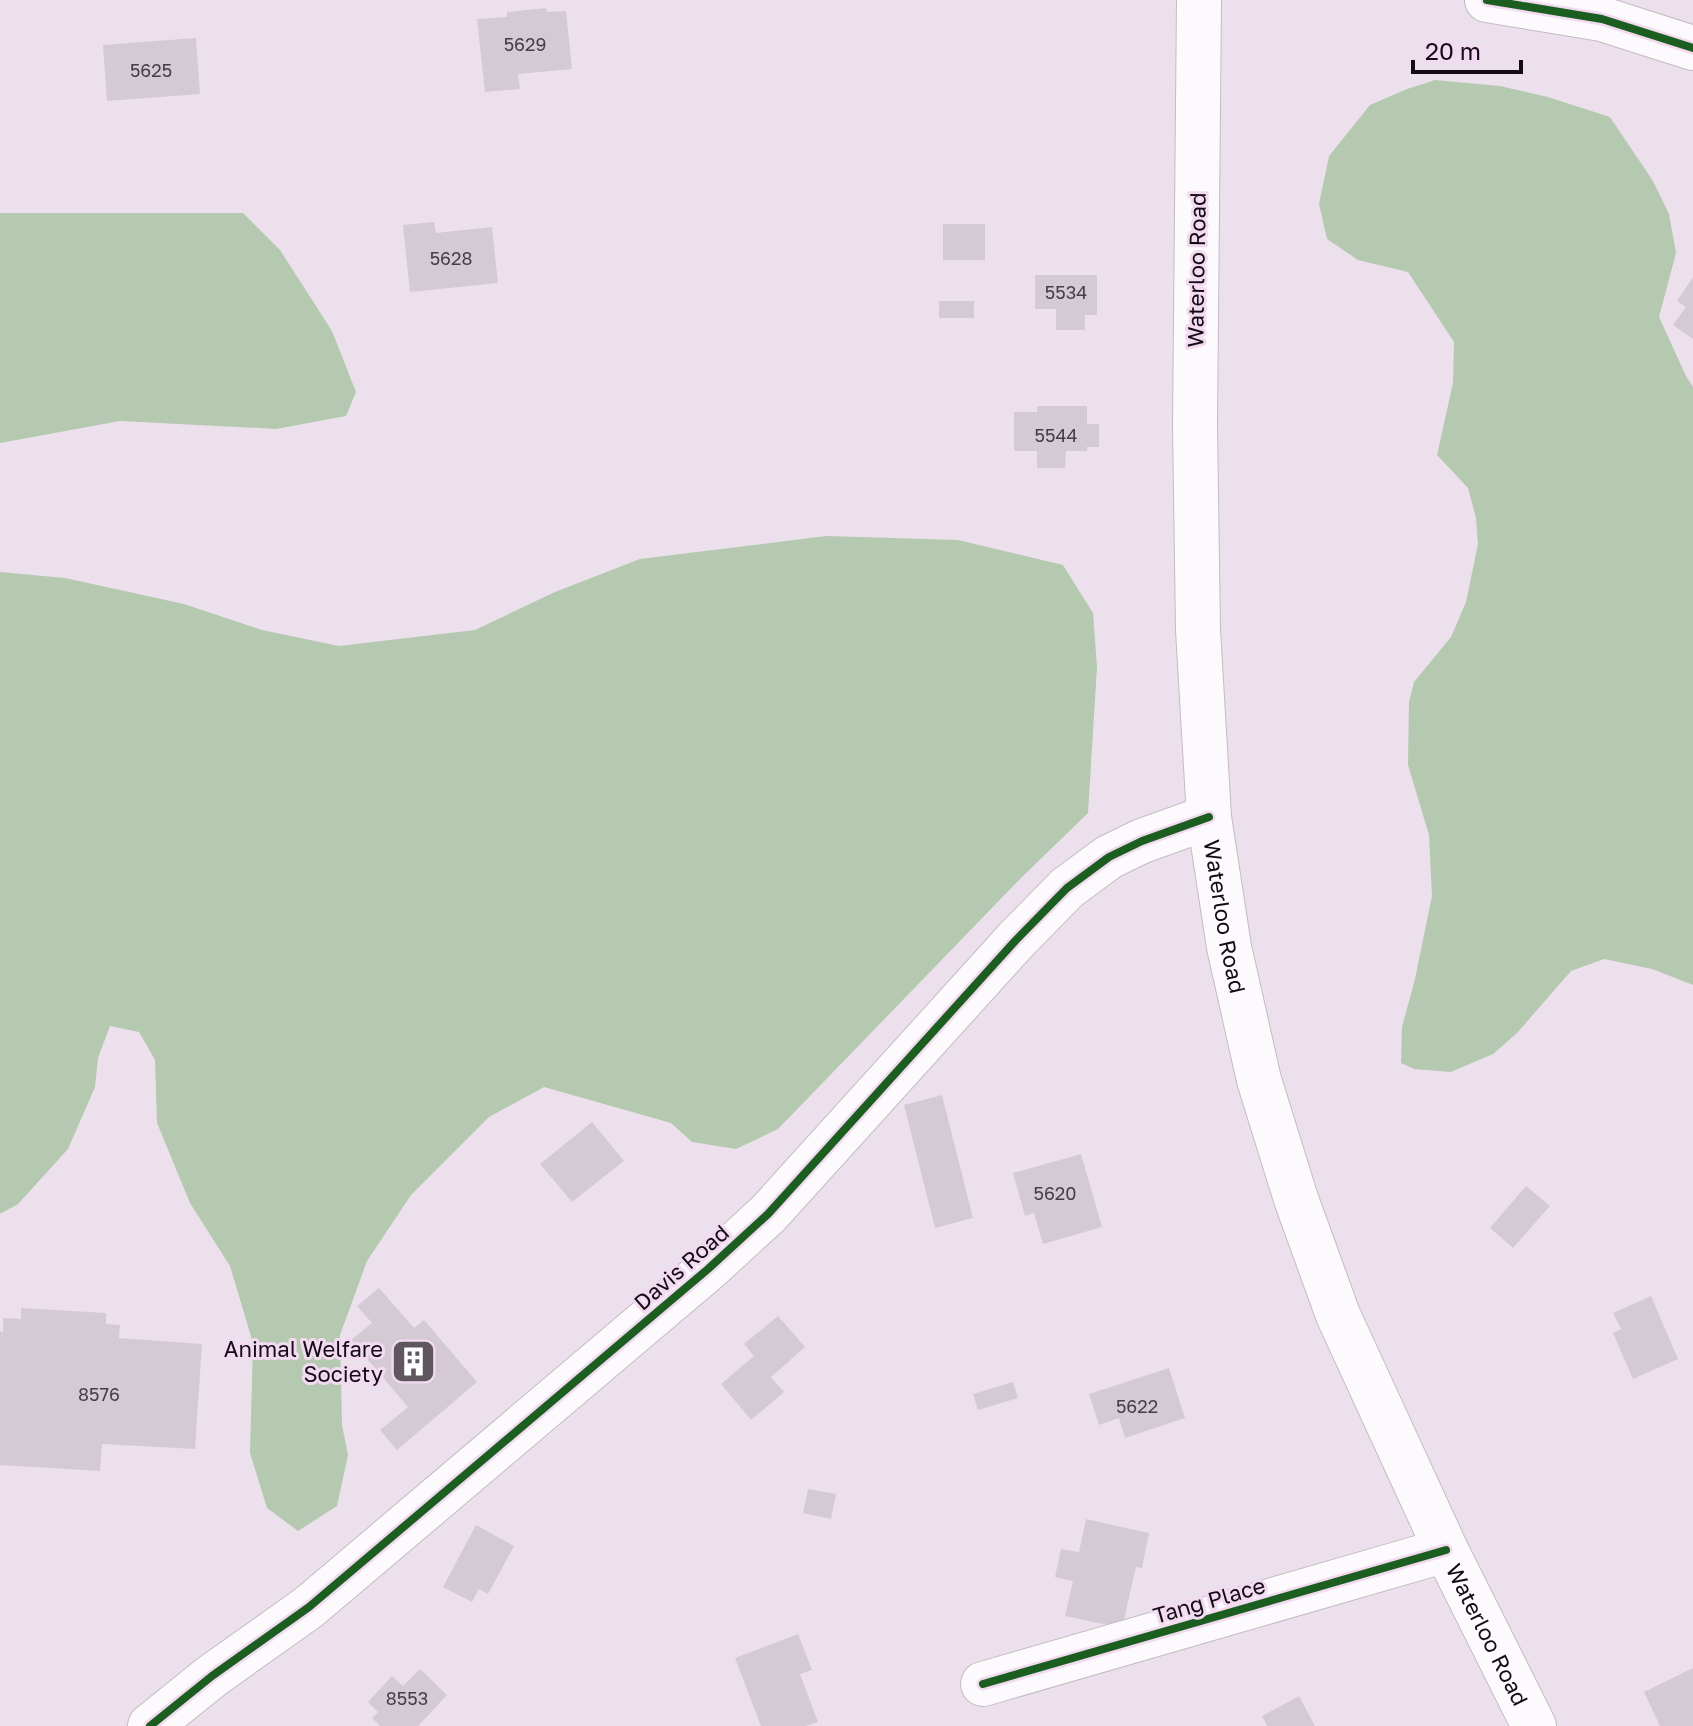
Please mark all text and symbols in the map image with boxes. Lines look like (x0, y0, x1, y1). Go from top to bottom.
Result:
scale bar (1413, 24, 1521, 74)
house number: 5629 (504, 33, 546, 55)
text: 20 m (1425, 36, 1481, 65)
house number: 5625 (130, 59, 172, 81)
street label: Waterloo Road (1181, 192, 1211, 348)
house number: 5628 (430, 247, 472, 269)
house number: 5534 (1045, 281, 1087, 303)
house number: 5544 (1035, 424, 1077, 446)
street label: Waterloo Road (1199, 838, 1252, 996)
house number: 5620 (1034, 1182, 1076, 1204)
street label: Davis Road (628, 1219, 734, 1315)
place label: Animal Welfare Society (224, 1335, 383, 1387)
building icon: Animal Welfare Society (390, 1337, 438, 1385)
house number: 8576 (78, 1383, 120, 1405)
house number: 5622 (1116, 1395, 1158, 1417)
street label: Waterloo Road (1441, 1559, 1535, 1710)
street label: Tang Place (1150, 1571, 1268, 1629)
house number: 8553 (386, 1687, 428, 1709)

